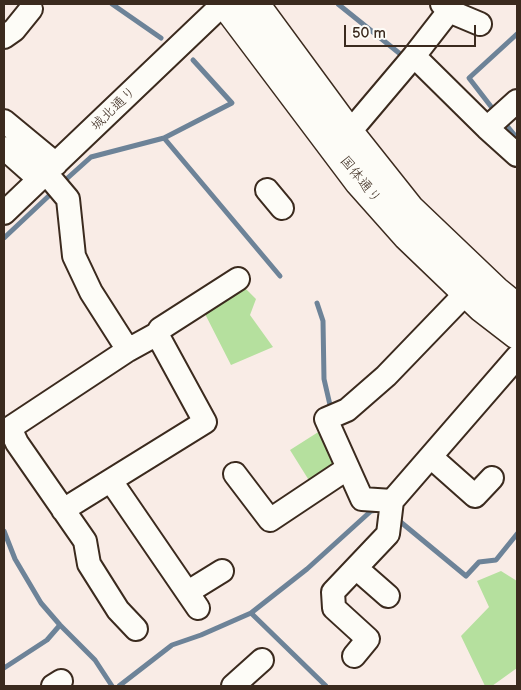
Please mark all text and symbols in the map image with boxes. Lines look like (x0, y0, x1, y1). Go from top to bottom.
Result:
scale bar (346, 15, 478, 47)
text: 50 m (352, 24, 386, 43)
street label: 城北通り (88, 84, 140, 134)
street label: 国体通り (336, 153, 384, 207)

